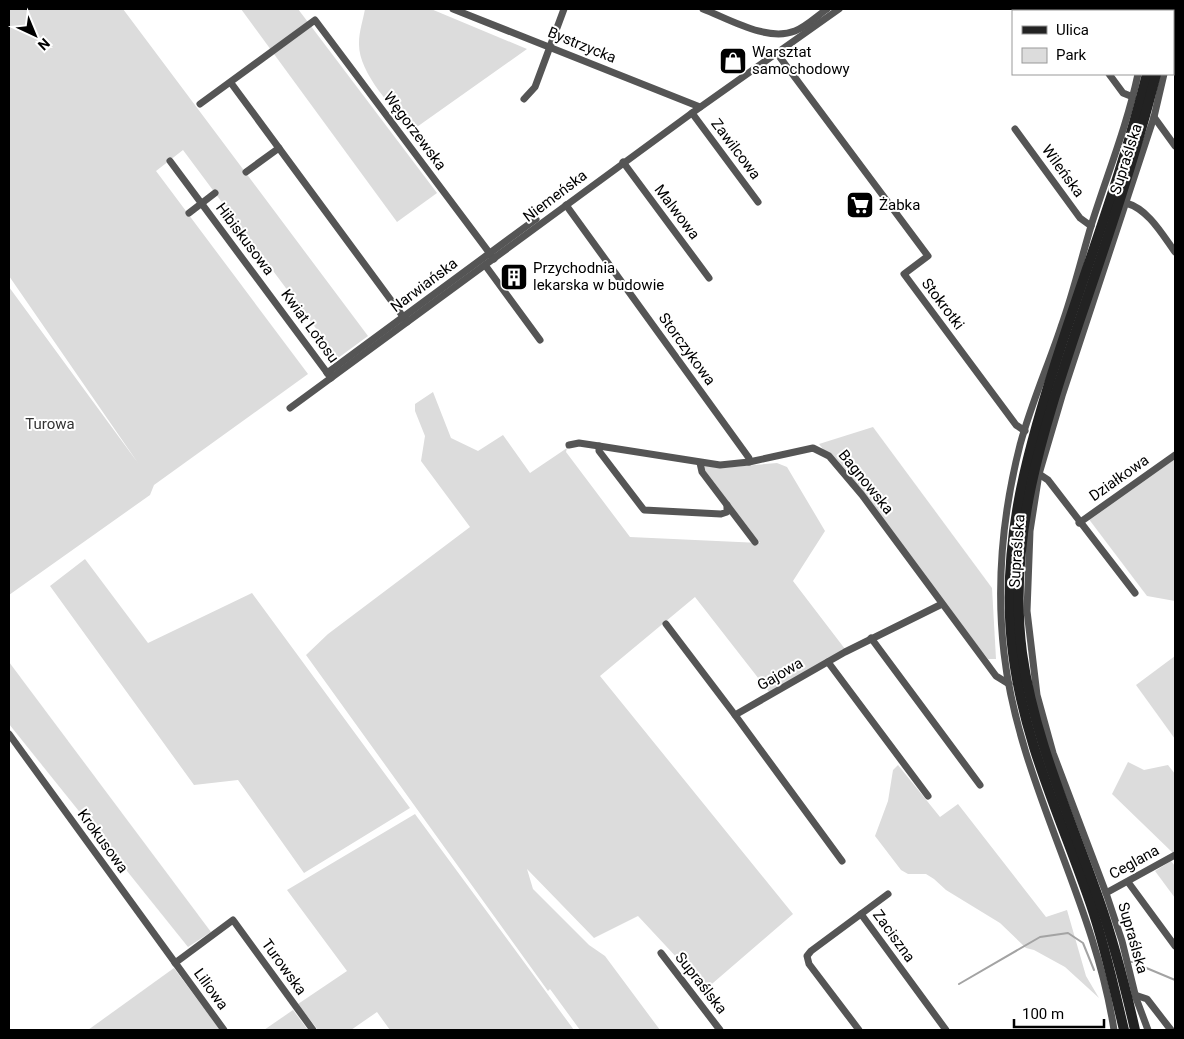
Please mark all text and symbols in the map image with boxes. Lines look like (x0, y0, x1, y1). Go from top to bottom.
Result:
north arrow (10, 10, 60, 60)
legend (1012, 10, 1174, 75)
text: Ulica (1056, 21, 1089, 39)
street label: Bystrzycka (545, 23, 619, 67)
text: N (35, 35, 53, 54)
place label: Warsztat samochodowy (752, 43, 850, 78)
shop icon: Warsztat samochodowy (718, 46, 748, 76)
text: Park (1056, 46, 1087, 64)
street label: Węgorzewska (380, 88, 450, 174)
street label: Zawilcowa (707, 115, 765, 183)
street label: Supraślska (1106, 121, 1146, 197)
street label: Wileńska (1038, 141, 1088, 201)
street label: Niemeńska (520, 166, 590, 226)
street label: Malwowa (651, 181, 703, 243)
supermarket icon: Żabka (845, 190, 875, 220)
place label: Żabka (879, 196, 920, 214)
street label: Hibiskusowa (212, 199, 278, 279)
street label: Narwiańska (387, 254, 461, 316)
place label: Przychodnia lekarska w budowie (533, 259, 664, 294)
building icon: Przychodnia lekarska w budowie (499, 262, 529, 292)
street label: Stokrotki (918, 275, 968, 333)
street label: Kwiat Lotosu (277, 286, 343, 366)
street label: Storczykowa (655, 309, 719, 389)
park label: Turowa (25, 415, 75, 433)
street label: Bagnowska (835, 446, 897, 518)
street label: Działkowa (1086, 451, 1152, 505)
street label: Supraślska (1005, 514, 1029, 588)
street label: Gajowa (754, 654, 806, 694)
street label: Krokusowa (74, 806, 132, 876)
street label: Ceglana (1106, 841, 1162, 883)
street label: Supraślska (1114, 900, 1152, 976)
street label: Zaciszna (869, 906, 919, 966)
street label: Turowska (258, 935, 310, 999)
street label: Supraślska (671, 949, 731, 1017)
street label: Liliowa (190, 965, 232, 1013)
scale bar (1014, 996, 1104, 1028)
text: 100 m (1022, 1005, 1064, 1023)

